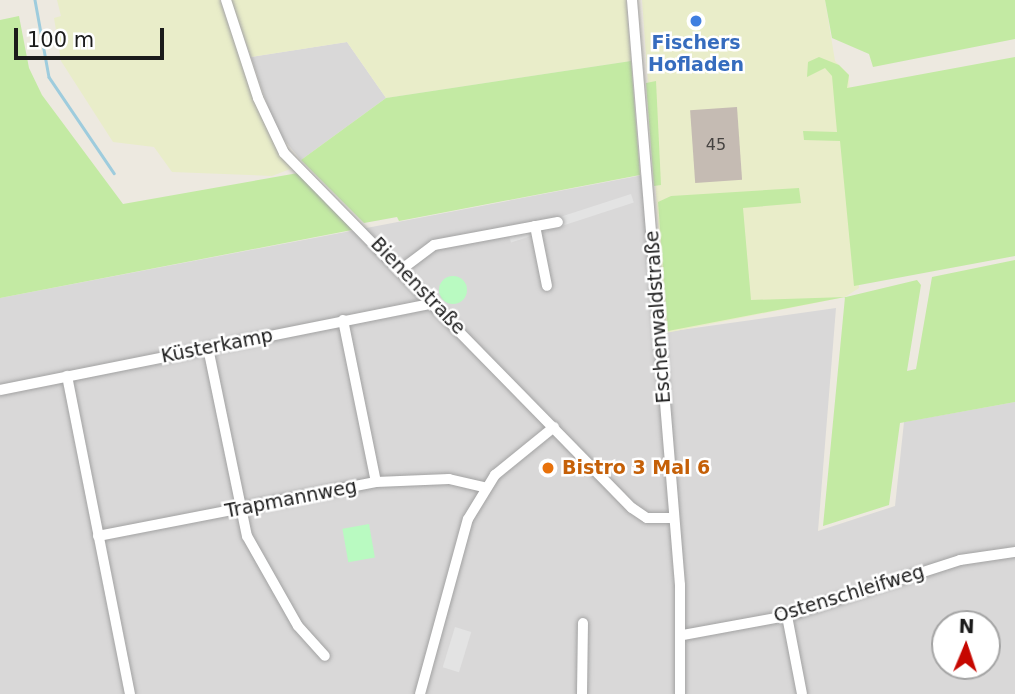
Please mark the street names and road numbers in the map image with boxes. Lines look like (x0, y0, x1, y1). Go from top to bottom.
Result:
street label: Eschenwaldstraße (641, 230, 675, 404)
street label: Bienenstraße (366, 233, 470, 339)
street label: Küsterkamp (159, 324, 275, 368)
street label: Trapmannweg (223, 475, 359, 523)
street label: Ostenschleifweg (771, 560, 927, 628)

